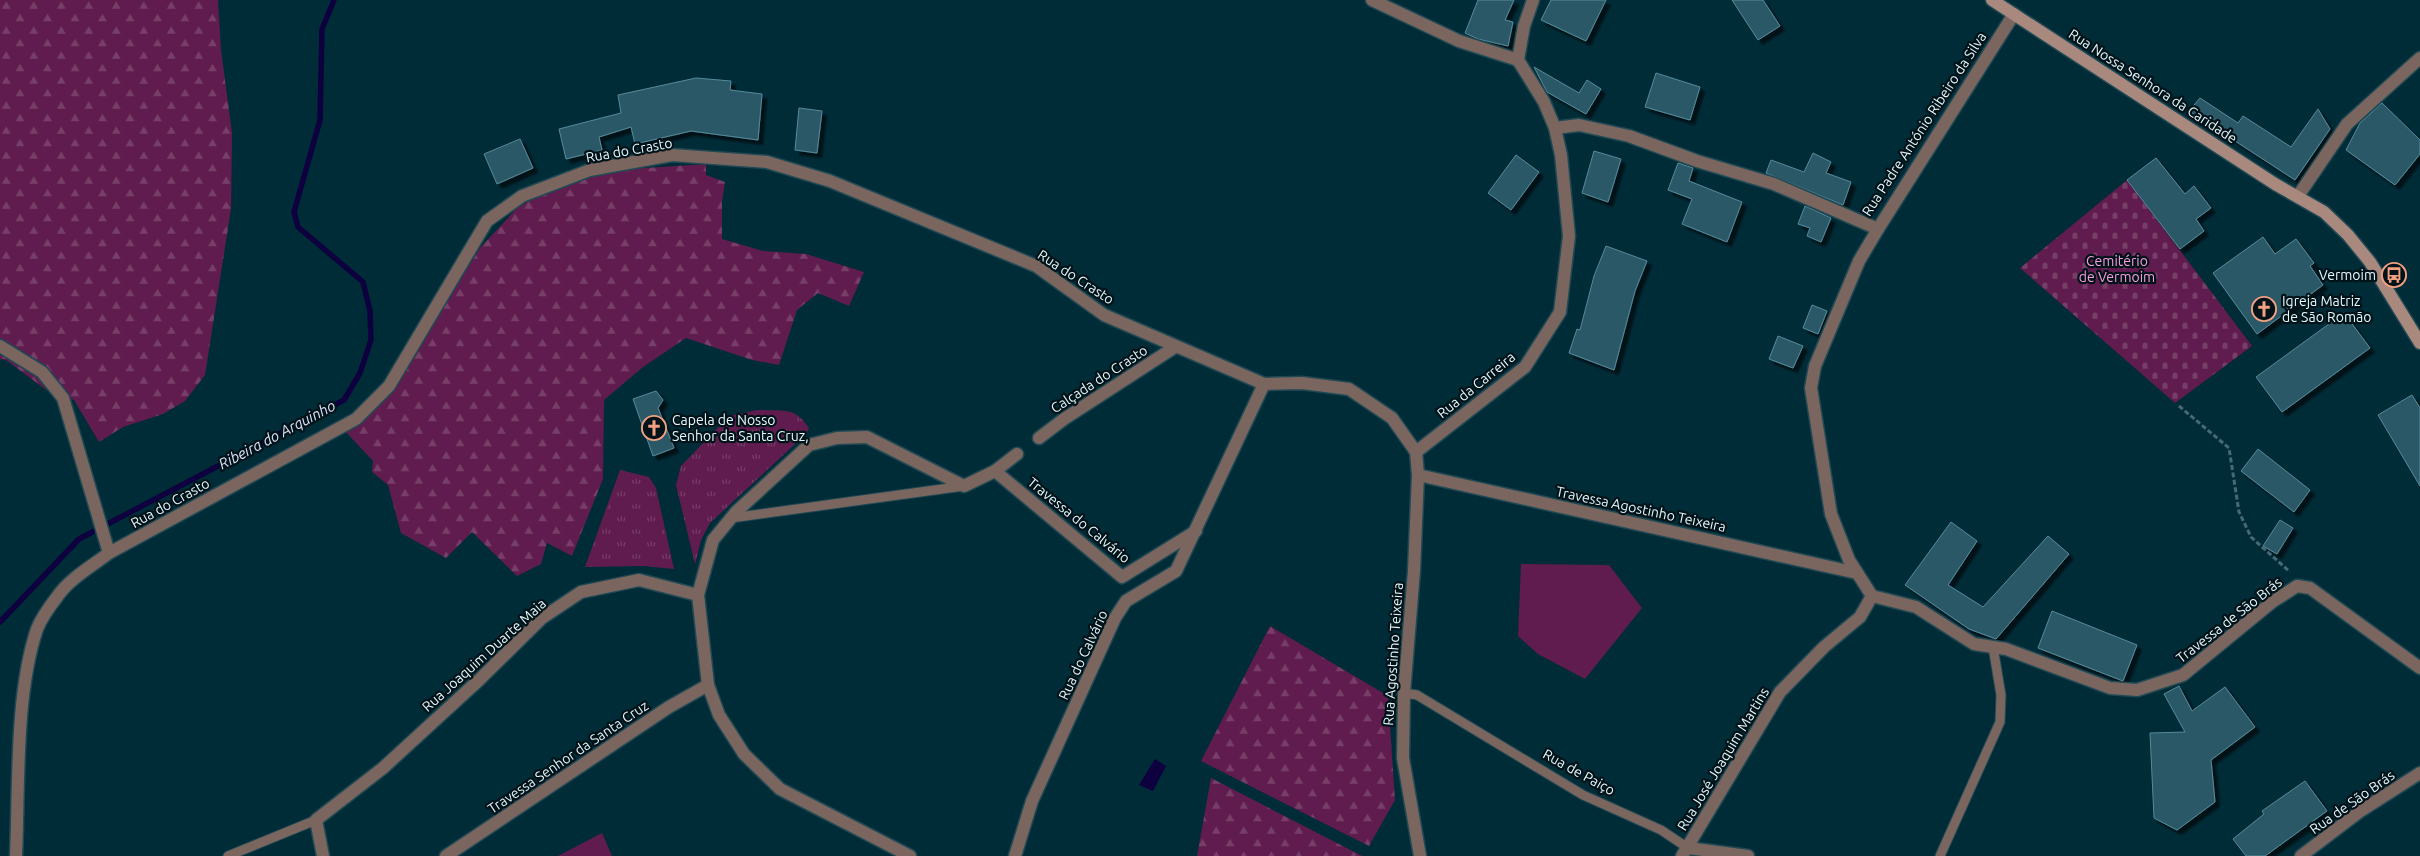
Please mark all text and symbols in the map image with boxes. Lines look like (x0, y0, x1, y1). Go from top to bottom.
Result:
street label: Rua Nossa Senhora da Caridade (2066, 26, 2240, 146)
street label: Rua Padre António Ribeiro da Silva (1859, 29, 1989, 219)
street label: Rua do Crasto (585, 135, 673, 165)
street label: Rua do Crasto (1035, 246, 1117, 308)
park label: Cemitério de Vermoim (2079, 253, 2155, 285)
bus stop icon: Vermoim (2381, 262, 2407, 288)
place label: Vermoim (2319, 267, 2376, 283)
place label: Igreja Matriz de São Romão (2282, 293, 2371, 325)
church icon: Igreja Matriz de São Romão (2251, 296, 2277, 322)
street label: Calçada do Crasto (1048, 342, 1150, 416)
street label: Rua da Carreira (1434, 349, 1518, 421)
water label: Ribeira do Arquinho (215, 397, 338, 473)
place label: Capela de Nosso Senhor da Santa Cruz, (672, 412, 809, 444)
church icon: Capela de Nosso Senhor da Santa Cruz, (641, 415, 667, 441)
street label: Travessa do Calvário (1025, 474, 1133, 566)
street label: Rua do Crasto (128, 475, 212, 531)
street label: Travessa Agostinho Teixeira (1555, 483, 1727, 535)
street label: Travessa de São Brás (2173, 574, 2285, 666)
street label: Rua Agostinho Teixeira (1380, 582, 1406, 726)
street label: Rua Joaquim Duarte Maia (419, 595, 549, 715)
street label: Rua do Calvário (1055, 608, 1111, 702)
street label: Rua José Joaquim Martins (1674, 685, 1772, 833)
street label: Travessa Senhor da Santa Cruz (485, 697, 651, 817)
street label: Rua de Paiço (1540, 746, 1618, 798)
street label: Rua de São Brás (2307, 767, 2397, 837)

